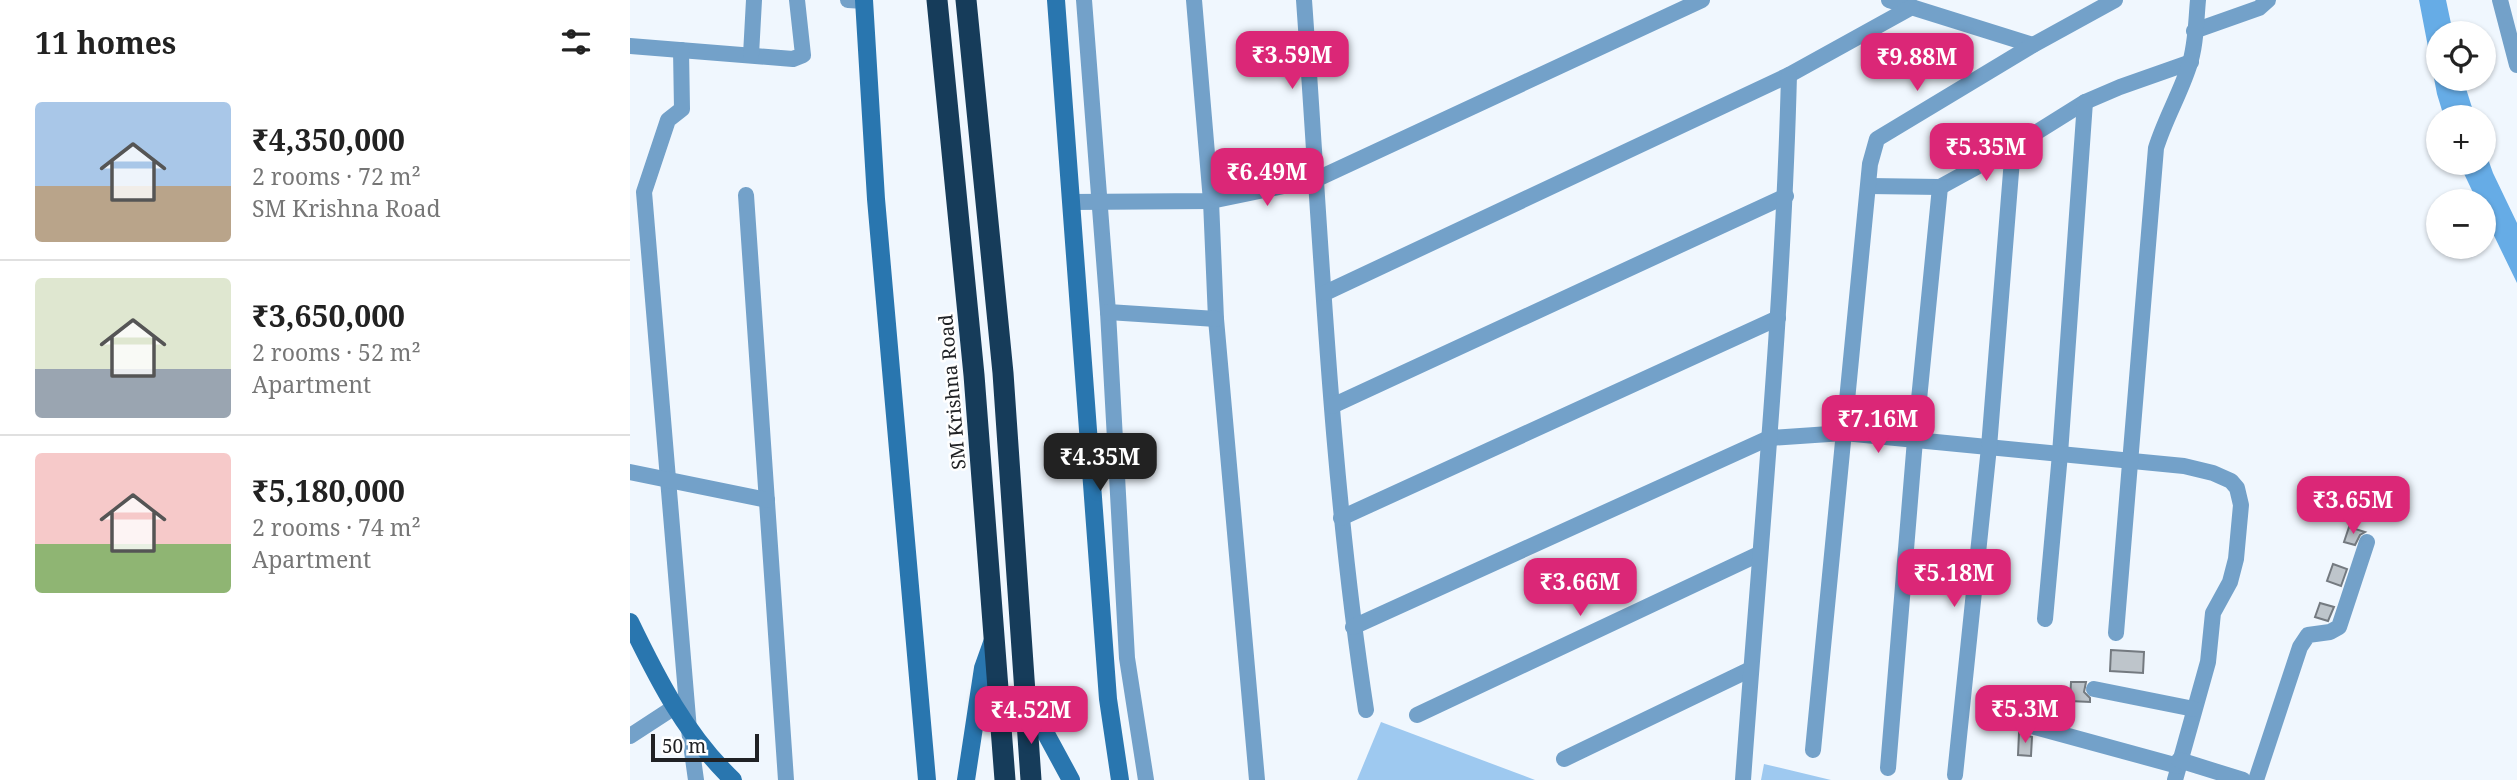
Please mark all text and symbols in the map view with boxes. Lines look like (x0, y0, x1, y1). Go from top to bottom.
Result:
map controls (2426, 21, 2496, 259)
button: locate (2426, 21, 2496, 91)
text: 11 homes (35, 22, 176, 63)
icon: filters (557, 23, 595, 61)
pin: ₹3.59M (1235, 32, 1349, 91)
pin: ₹9.88M (1860, 34, 1974, 93)
text: ₹3.59M (1252, 38, 1332, 70)
text: ₹9.88M (1877, 40, 1957, 72)
button: + (2426, 105, 2496, 175)
text: ₹4,350,000 (252, 119, 405, 160)
pin: ₹5.35M (1929, 124, 2043, 183)
icon: home (91, 130, 175, 214)
text: ₹5.35M (1946, 130, 2026, 162)
pin: ₹6.49M (1210, 148, 1324, 208)
text: ₹6.49M (1227, 155, 1307, 187)
text: 2 rooms · 72 m² (252, 160, 421, 192)
button: − (2426, 189, 2496, 259)
text: SM Krishna Road (252, 192, 441, 224)
text: ₹3,650,000 (252, 295, 405, 336)
icon: home (91, 306, 175, 390)
street label: SM Krishna Road (932, 313, 972, 471)
text: 2 rooms · 52 m² (252, 336, 421, 368)
text: Apartment (252, 368, 371, 400)
pin: ₹7.16M (1821, 396, 1935, 455)
text: ₹7.16M (1838, 402, 1918, 434)
pin: ₹4.35M (1043, 434, 1157, 493)
text: ₹4.35M (1060, 440, 1140, 472)
text: ₹5,180,000 (252, 470, 405, 511)
pin: ₹3.65M (2296, 476, 2410, 536)
icon: home (91, 481, 175, 565)
text: ₹3.65M (2313, 483, 2393, 515)
text: 2 rooms · 74 m² (252, 511, 421, 543)
text: Apartment (252, 543, 371, 575)
pin: ₹5.18M (1897, 550, 2011, 609)
text: ₹5.18M (1914, 556, 1994, 588)
pin: ₹3.66M (1523, 558, 1637, 618)
text: ₹3.66M (1540, 565, 1620, 597)
pin: ₹4.52M (974, 686, 1088, 746)
pin: ₹5.3M (1976, 686, 2074, 745)
text: ₹5.3M (1991, 692, 2059, 724)
text: ₹4.52M (991, 693, 1071, 725)
scale bar (651, 731, 760, 763)
text: 50 m (662, 733, 706, 759)

